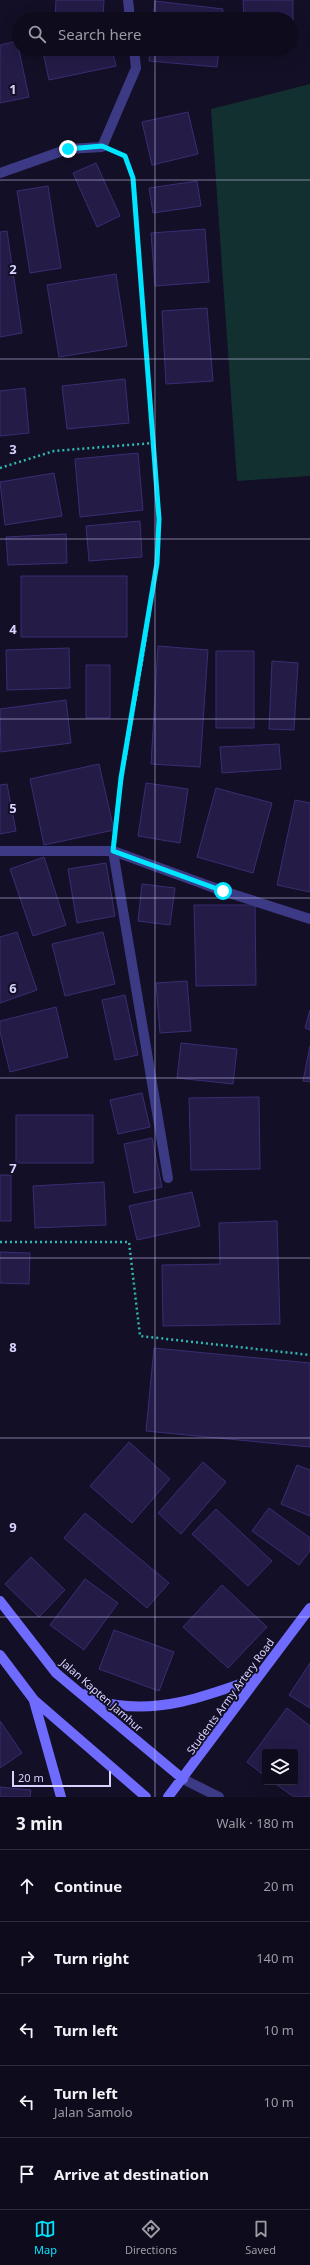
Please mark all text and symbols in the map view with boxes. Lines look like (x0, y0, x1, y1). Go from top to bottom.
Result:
search box (12, 12, 298, 56)
icon: search (26, 23, 48, 45)
text: Search here (58, 24, 141, 44)
text: 1 (9, 80, 17, 98)
route end (59, 140, 77, 158)
text: 2 (9, 260, 17, 278)
text: 3 (9, 440, 17, 458)
text: 4 (9, 620, 17, 638)
text: 5 (9, 799, 17, 817)
route start (214, 882, 232, 900)
text: 6 (9, 979, 17, 997)
text: 7 (9, 1159, 17, 1177)
text: 8 (9, 1338, 17, 1356)
text: 9 (9, 1518, 17, 1536)
street label: Students Army Artery Road (183, 1635, 277, 1757)
street label: Jalan Kapten Jamhur (57, 1654, 147, 1735)
map controls (262, 1749, 298, 1785)
button: layers (262, 1749, 298, 1785)
scale bar (12, 1769, 111, 1788)
text: 20 m (18, 1770, 44, 1785)
text: 3 min (16, 1812, 63, 1835)
text: Walk · 180 m (216, 1814, 294, 1832)
icon: ahead (16, 1875, 38, 1897)
text: Continue (54, 1876, 122, 1896)
text: 20 m (264, 1877, 294, 1895)
icon: right (16, 1947, 38, 1969)
text: Turn right (54, 1948, 129, 1968)
text: 140 m (256, 1949, 294, 1967)
icon: left (16, 2019, 38, 2041)
text: Turn left (54, 2020, 118, 2040)
text: 10 m (264, 2021, 294, 2039)
text: Turn left (54, 2083, 118, 2103)
icon: left (16, 2091, 38, 2113)
text: 10 m (264, 2093, 294, 2111)
text: Jalan Samolo (54, 2103, 133, 2121)
icon: arrive (16, 2163, 38, 2185)
text: Arrive at destination (54, 2164, 209, 2184)
tab: Map (34, 2218, 57, 2257)
tab: Directions (125, 2218, 177, 2257)
tab: Saved (245, 2218, 276, 2257)

